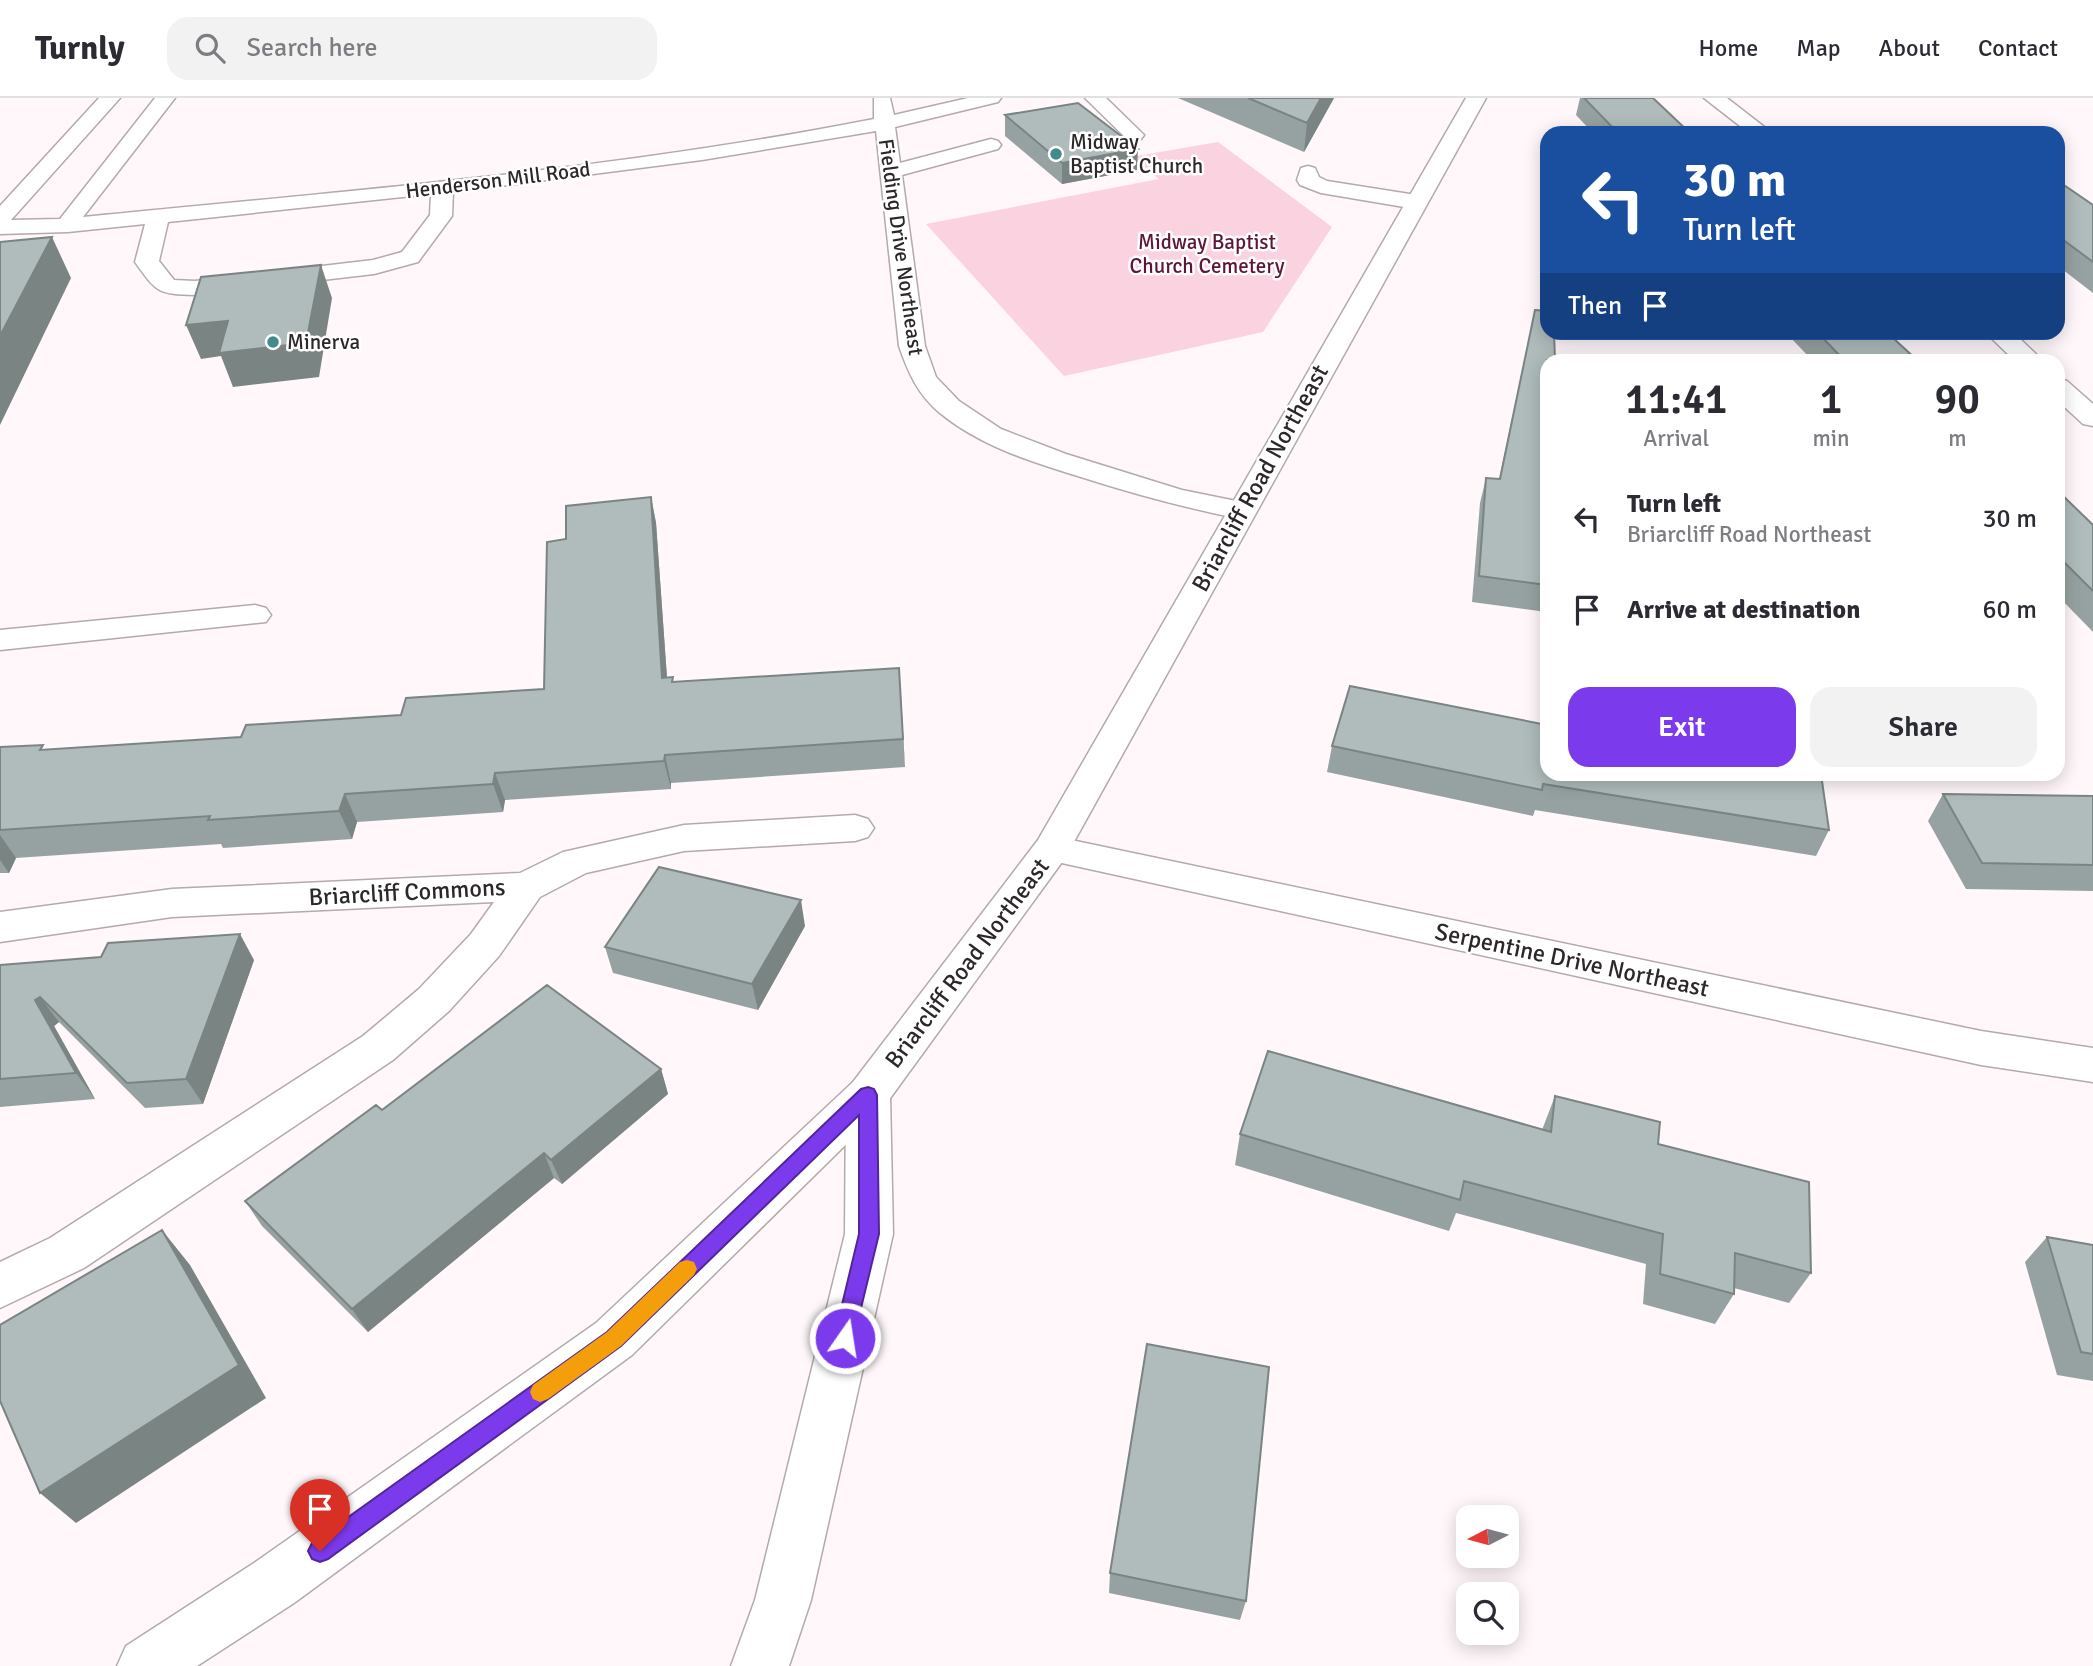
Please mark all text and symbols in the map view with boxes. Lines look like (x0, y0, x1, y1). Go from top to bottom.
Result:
search box (167, 17, 657, 80)
text: Turnly (35, 28, 125, 69)
icon: search (191, 29, 229, 67)
text: Search here (247, 32, 378, 64)
text: Home (1698, 33, 1758, 63)
text: Map (1796, 33, 1841, 63)
text: About (1879, 33, 1940, 63)
text: Contact (1978, 33, 2058, 63)
place label: Midway Baptist Church (1070, 129, 1203, 179)
street label: Fielding Drive Northeast (873, 137, 929, 357)
marker: Midway Baptist Church (1048, 146, 1064, 162)
text: 30 m (1683, 150, 1786, 210)
icon: left (1568, 154, 1659, 245)
street label: Henderson Mill Road (404, 156, 592, 204)
text: Turn left (1683, 210, 1796, 249)
park label: Midway Baptist Church Cemetery (1130, 229, 1285, 279)
icon: arrive (1636, 287, 1674, 325)
text: Then (1568, 290, 1622, 322)
place label: Minerva (287, 329, 360, 355)
marker: Minerva (265, 334, 281, 350)
street label: Briarcliff Road Northeast (1185, 359, 1335, 597)
text: 11:41 (1625, 374, 1728, 425)
text: 1 (1820, 374, 1842, 425)
text: 90 (1935, 374, 1980, 425)
text: Arrival (1643, 424, 1709, 453)
text: min (1813, 424, 1850, 453)
text: m (1948, 424, 1966, 453)
text: Turn left (1627, 488, 1721, 520)
icon: left (1568, 500, 1606, 538)
text: 30 m (1982, 503, 2037, 535)
text: Briarcliff Road Northeast (1627, 520, 1871, 549)
icon: arrive (1568, 591, 1606, 629)
text: Arrive at destination (1627, 594, 1860, 626)
text: 60 m (1982, 594, 2037, 626)
button: Exit (1568, 687, 1796, 767)
button: Share (1810, 687, 2037, 767)
street label: Briarcliff Road Northeast (878, 852, 1056, 1074)
street label: Briarcliff Commons (308, 872, 506, 912)
street label: Serpentine Drive Northeast (1432, 916, 1712, 1004)
position arrow (808, 1301, 882, 1375)
pin (290, 1479, 350, 1551)
icon: arrive (301, 1490, 339, 1528)
north arrow (1456, 1505, 1519, 1568)
map controls (1456, 1505, 1519, 1645)
button: search (1456, 1582, 1519, 1645)

